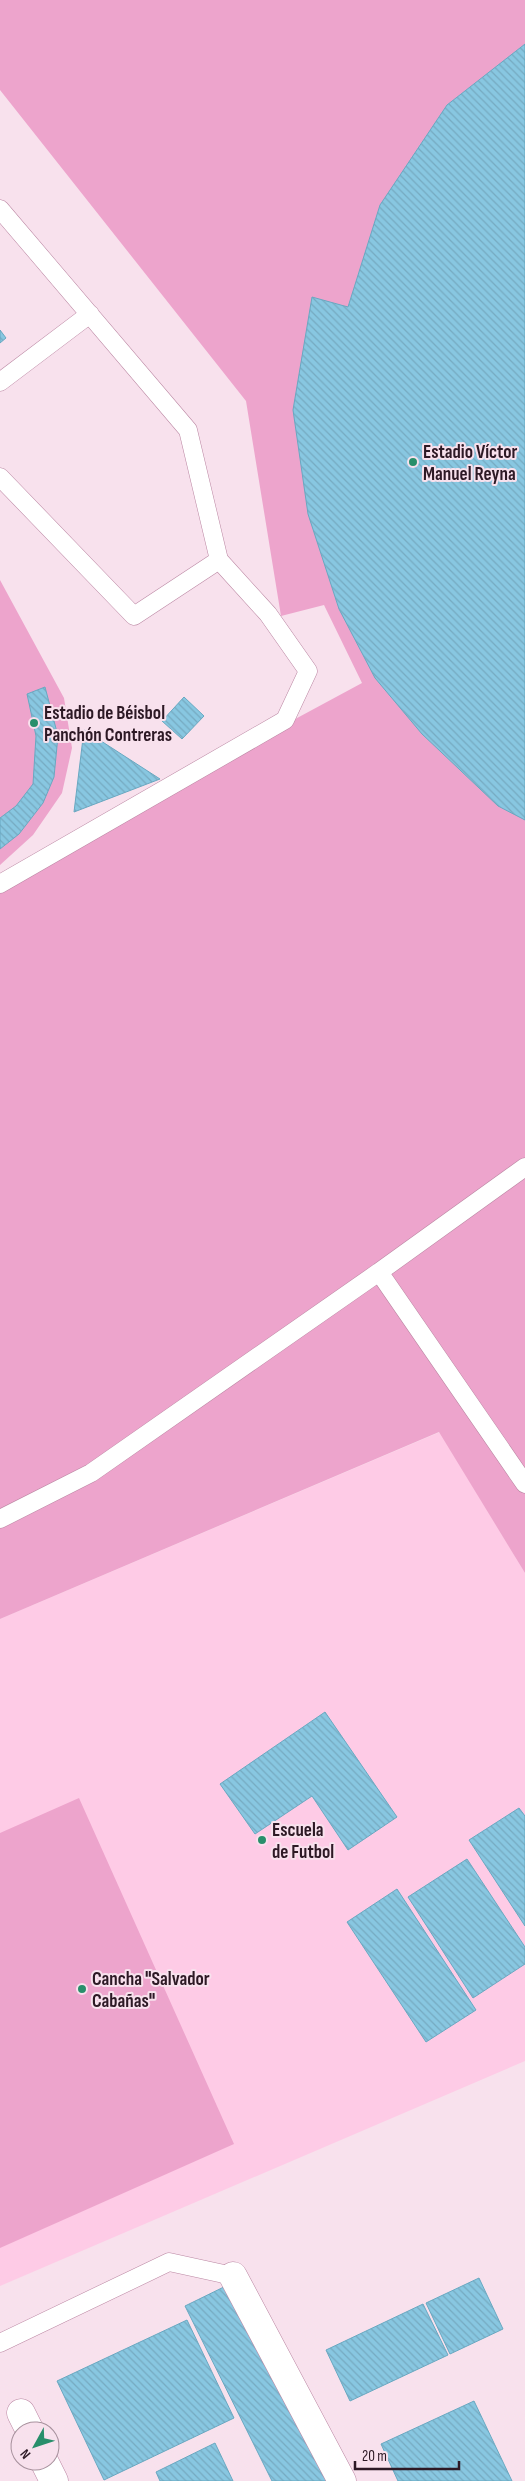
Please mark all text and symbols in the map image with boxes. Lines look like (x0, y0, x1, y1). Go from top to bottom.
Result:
place label: Estadio Víctor Manuel Reyna (423, 441, 518, 486)
marker: Estadio Víctor Manuel Reyna (407, 456, 419, 468)
place label: Estadio de Béisbol Panchón Contreras (44, 702, 172, 747)
marker: Estadio de Béisbol Panchón Contreras (28, 717, 40, 729)
place label: Escuela de Futbol (272, 1819, 334, 1864)
marker: Escuela de Futbol (256, 1834, 268, 1846)
place label: Cancha "Salvador Cabañas" (92, 1968, 210, 2013)
marker: Cancha "Salvador Cabañas" (76, 1983, 88, 1995)
north arrow (10, 2421, 60, 2471)
scale bar (355, 2438, 459, 2470)
text: N (17, 2446, 34, 2462)
text: 20 m (362, 2447, 387, 2466)

